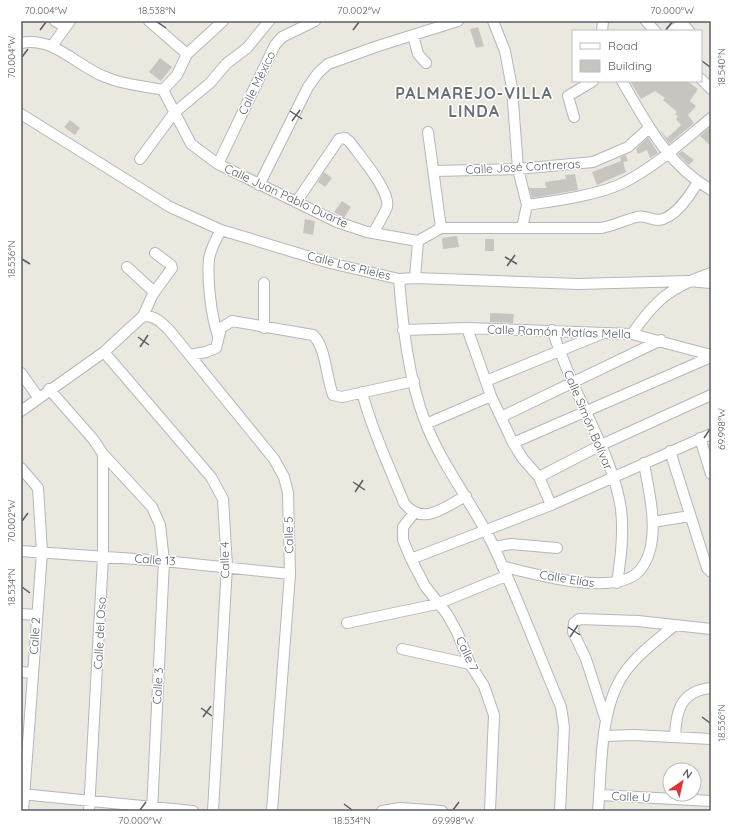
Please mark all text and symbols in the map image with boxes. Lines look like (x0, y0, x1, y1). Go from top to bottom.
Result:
text: 70.004°W (24, 4, 68, 17)
text: 18.538°N (138, 4, 176, 17)
text: 70.002°W (337, 4, 381, 17)
text: 70.000°W (650, 4, 694, 17)
legend (572, 30, 702, 82)
text: 70.004°W (5, 35, 18, 79)
text: Road (608, 38, 638, 53)
street label: Calle México (235, 48, 278, 117)
text: 18.540°N (715, 48, 728, 86)
text: Building (608, 58, 652, 73)
district label: PALMAREJO-VILLA LINDA (395, 83, 553, 121)
street label: Calle José Contreras (465, 156, 581, 177)
street label: Calle Juan Pablo Duarte (222, 160, 351, 231)
text: 18.536°N (5, 240, 18, 278)
street label: Calle Los Rieles (306, 248, 393, 283)
street label: Calle Ramón Matías Mella (487, 321, 631, 342)
street label: Calle Simón Bolívar (561, 368, 616, 472)
text: 69.998°W (715, 408, 728, 450)
text: 70.002°W (5, 499, 18, 543)
street label: Calle 5 (281, 516, 296, 554)
street label: Calle 4 (217, 541, 232, 579)
street label: Calle 13 (134, 551, 176, 568)
street label: Calle Elías (538, 567, 596, 590)
text: 18.534°N (5, 568, 18, 606)
street label: Calle del Oso (90, 596, 109, 670)
street label: Calle 2 (26, 617, 43, 655)
street label: Calle 7 (453, 634, 482, 674)
street label: Calle 3 (149, 667, 166, 705)
text: 18.536°N (715, 704, 728, 742)
north arrow (662, 762, 702, 802)
text: N (680, 766, 695, 782)
street label: Calle U (611, 788, 651, 805)
text: 70.000°W (118, 814, 162, 827)
text: 18.534°N (333, 814, 371, 827)
text: 69.998°W (432, 814, 474, 827)

